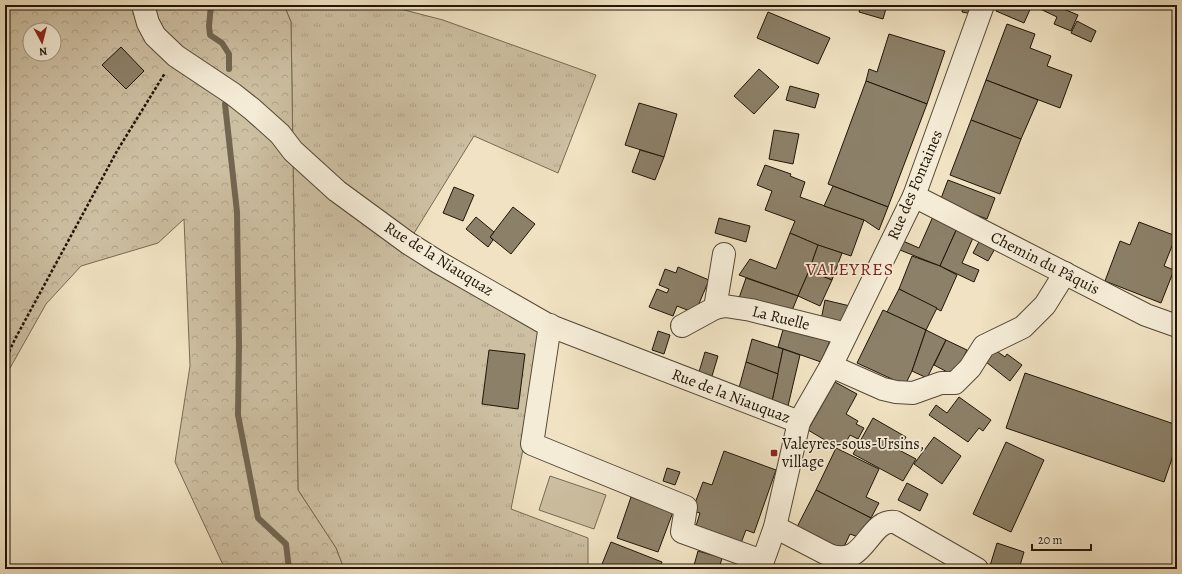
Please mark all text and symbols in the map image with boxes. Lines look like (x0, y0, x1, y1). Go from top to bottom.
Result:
north arrow (22, 22, 62, 62)
text: N (38, 43, 48, 59)
street label: Rue des Fontaines (882, 127, 948, 243)
street label: Rue de la Niauquaz (380, 216, 498, 302)
street label: Chemin du Pâquis (987, 226, 1103, 300)
district label: VALEYRES (805, 257, 894, 281)
street label: La Ruelle (750, 300, 812, 336)
street label: Rue de la Niauquaz (668, 363, 794, 429)
place label: Valeyres-sous-Ursins, village (781, 433, 924, 473)
marker: Valeyres-sous-Ursins, village (769, 448, 779, 458)
scale bar (1032, 526, 1091, 552)
text: 20 m (1038, 532, 1062, 548)

